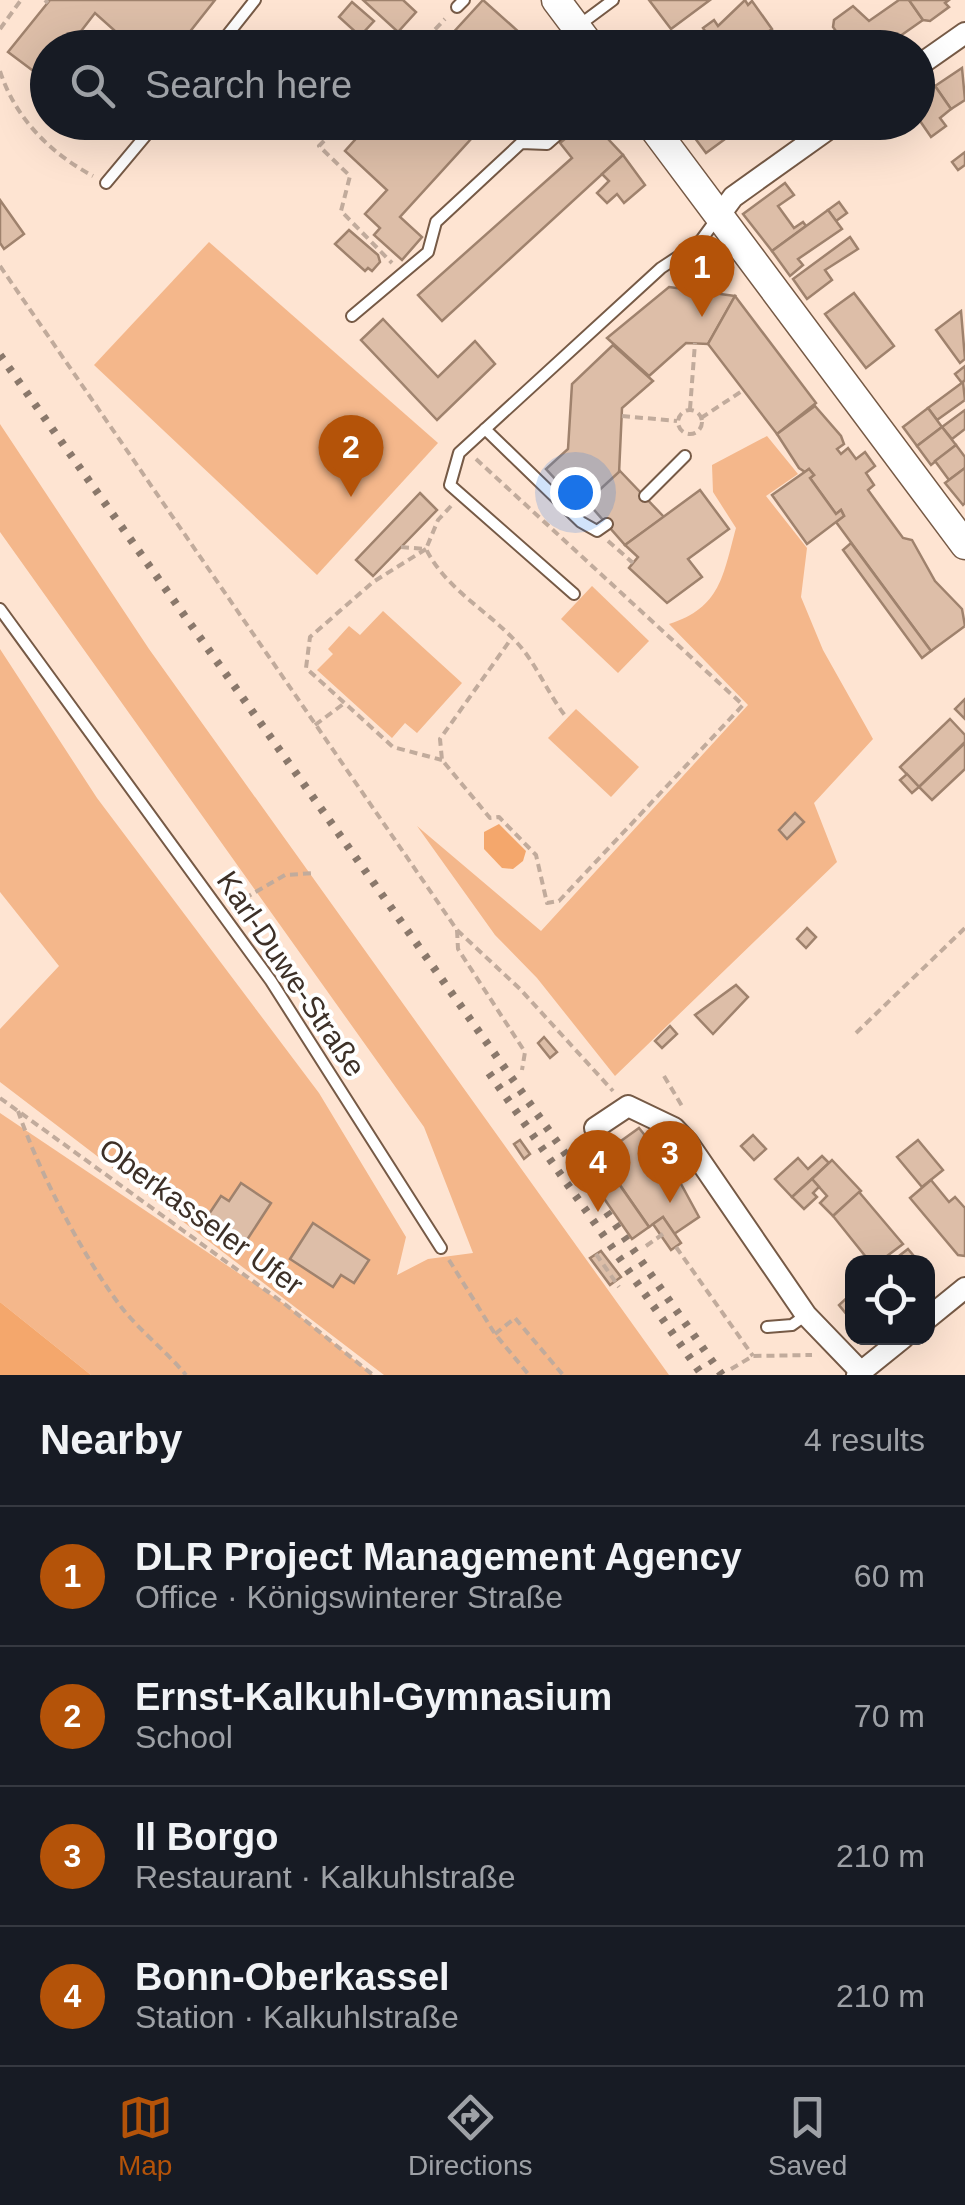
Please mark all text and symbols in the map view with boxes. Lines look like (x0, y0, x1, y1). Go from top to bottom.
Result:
search box (30, 30, 935, 140)
icon: search (65, 58, 120, 113)
text: Search here (145, 64, 352, 106)
pin: 1 (670, 234, 734, 317)
pin: 2 (318, 414, 384, 497)
your location (550, 467, 601, 518)
street label: Karl-Duwe-Straße (211, 865, 372, 1082)
pin: 3 (638, 1120, 702, 1203)
pin: 4 (566, 1130, 630, 1212)
street label: Oberkasseler Ufer (93, 1132, 309, 1301)
map controls (845, 1255, 935, 1345)
button: locate (845, 1255, 935, 1345)
text: Nearby (40, 1416, 182, 1463)
text: 4 results (804, 1422, 925, 1458)
text: DLR Project Management Agency (135, 1536, 742, 1578)
text: 1 (64, 1558, 81, 1594)
text: 60 m (854, 1558, 925, 1594)
text: Office · Königswinterer Straße (135, 1579, 563, 1615)
text: Ernst-Kalkuhl-Gymnasium (135, 1676, 612, 1718)
text: 2 (64, 1698, 81, 1734)
text: 70 m (854, 1698, 925, 1734)
text: School (135, 1719, 233, 1755)
text: Il Borgo (135, 1816, 279, 1858)
text: 3 (64, 1838, 81, 1874)
text: 210 m (836, 1838, 925, 1874)
text: Restaurant · Kalkuhlstraße (135, 1859, 516, 1895)
text: Bonn-Oberkassel (135, 1956, 450, 1998)
text: 4 (64, 1978, 81, 2014)
text: 210 m (836, 1978, 925, 2014)
text: Station · Kalkuhlstraße (135, 1999, 459, 2035)
tab: Map (118, 2090, 173, 2182)
tab: Directions (408, 2090, 533, 2182)
tab: Saved (768, 2090, 847, 2182)

